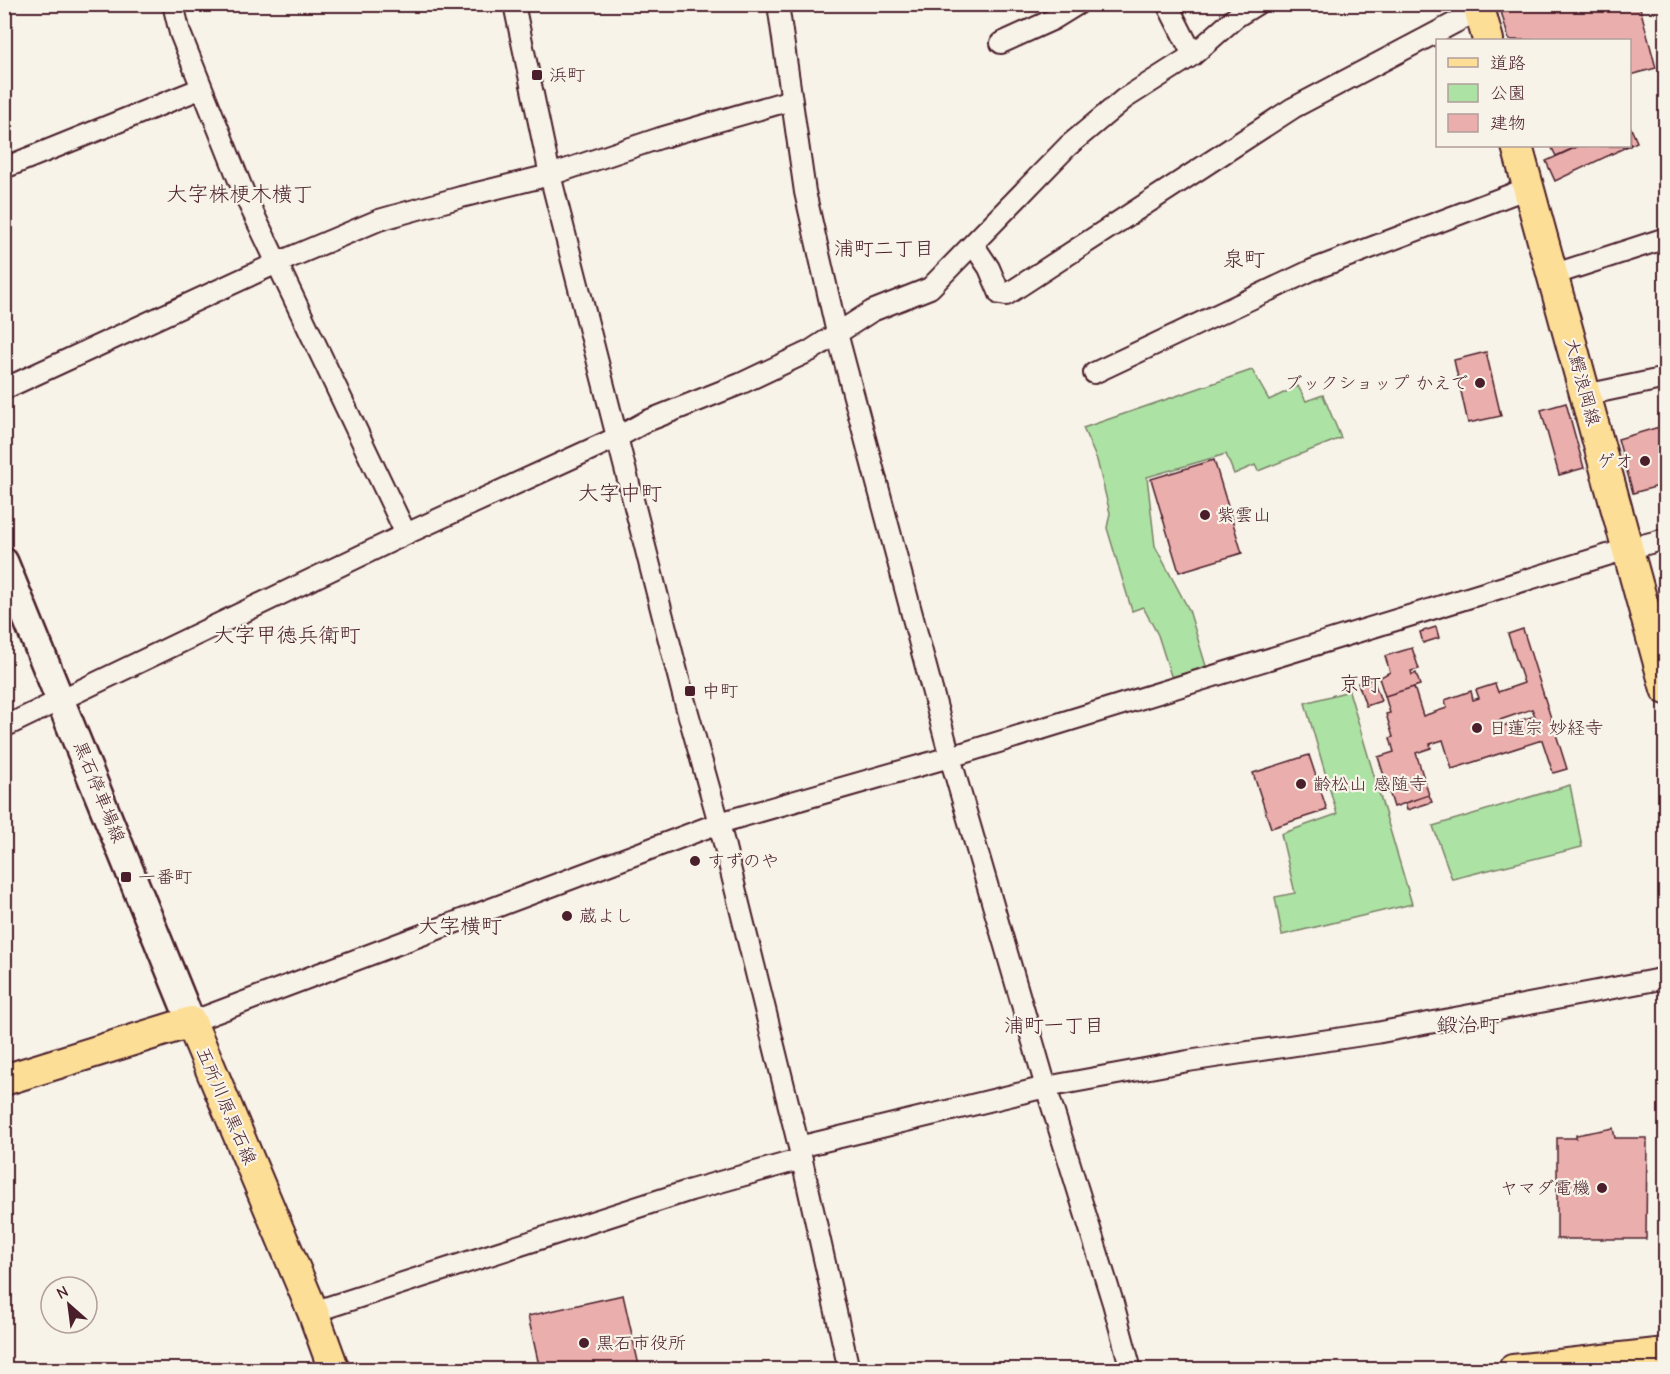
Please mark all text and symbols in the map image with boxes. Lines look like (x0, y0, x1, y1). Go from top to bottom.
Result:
legend (1436, 39, 1631, 147)
text: 道路 (1490, 53, 1526, 74)
place label: 浜町 (549, 65, 585, 86)
marker: 浜町 (530, 68, 544, 82)
text: 公園 (1490, 83, 1526, 104)
text: 建物 (1490, 113, 1526, 134)
district label: 大字株梗木横丁 (167, 182, 314, 206)
district label: 浦町二丁目 (834, 237, 934, 260)
district label: 泉町 (1223, 247, 1265, 271)
street label: 大鰐浪岡線 (1560, 336, 1604, 428)
place label: ブックショップ かえで (1284, 373, 1468, 394)
marker: ブックショップ かえで (1473, 376, 1487, 390)
place label: ゲオ (1597, 451, 1633, 472)
marker: ゲオ (1638, 454, 1652, 468)
district label: 大字中町 (578, 481, 662, 505)
place label: 紫雲山 (1217, 505, 1271, 526)
marker: 紫雲山 (1198, 508, 1212, 522)
district label: 大字甲徳兵衛町 (214, 623, 361, 647)
district label: 京町 (1339, 672, 1381, 696)
place label: 中町 (702, 681, 738, 702)
marker: 中町 (683, 684, 697, 698)
place label: 日蓮宗 妙経寺 (1489, 718, 1603, 739)
marker: 日蓮宗 妙経寺 (1470, 721, 1484, 735)
street label: 黒石停車場線 (69, 738, 129, 846)
place label: 齢松山 感随寺 (1313, 774, 1427, 795)
marker: 齢松山 感随寺 (1294, 777, 1308, 791)
place label: すずのや (707, 851, 779, 872)
marker: すずのや (688, 854, 702, 868)
place label: 一番町 (138, 867, 192, 888)
marker: 一番町 (119, 870, 133, 884)
place label: 蔵よし (579, 906, 633, 927)
marker: 蔵よし (560, 909, 574, 923)
district label: 大字横町 (418, 914, 502, 938)
district label: 鍛治町 (1437, 1013, 1500, 1037)
district label: 浦町一丁目 (1004, 1014, 1104, 1037)
street label: 五所川原黒石線 (192, 1044, 260, 1168)
place label: ヤマダ電機 (1500, 1178, 1590, 1199)
marker: ヤマダ電機 (1595, 1181, 1609, 1195)
north arrow (39, 1275, 99, 1335)
text: N (54, 1282, 71, 1303)
place label: 黒石市役所 (596, 1333, 686, 1354)
marker: 黒石市役所 (577, 1336, 591, 1350)

